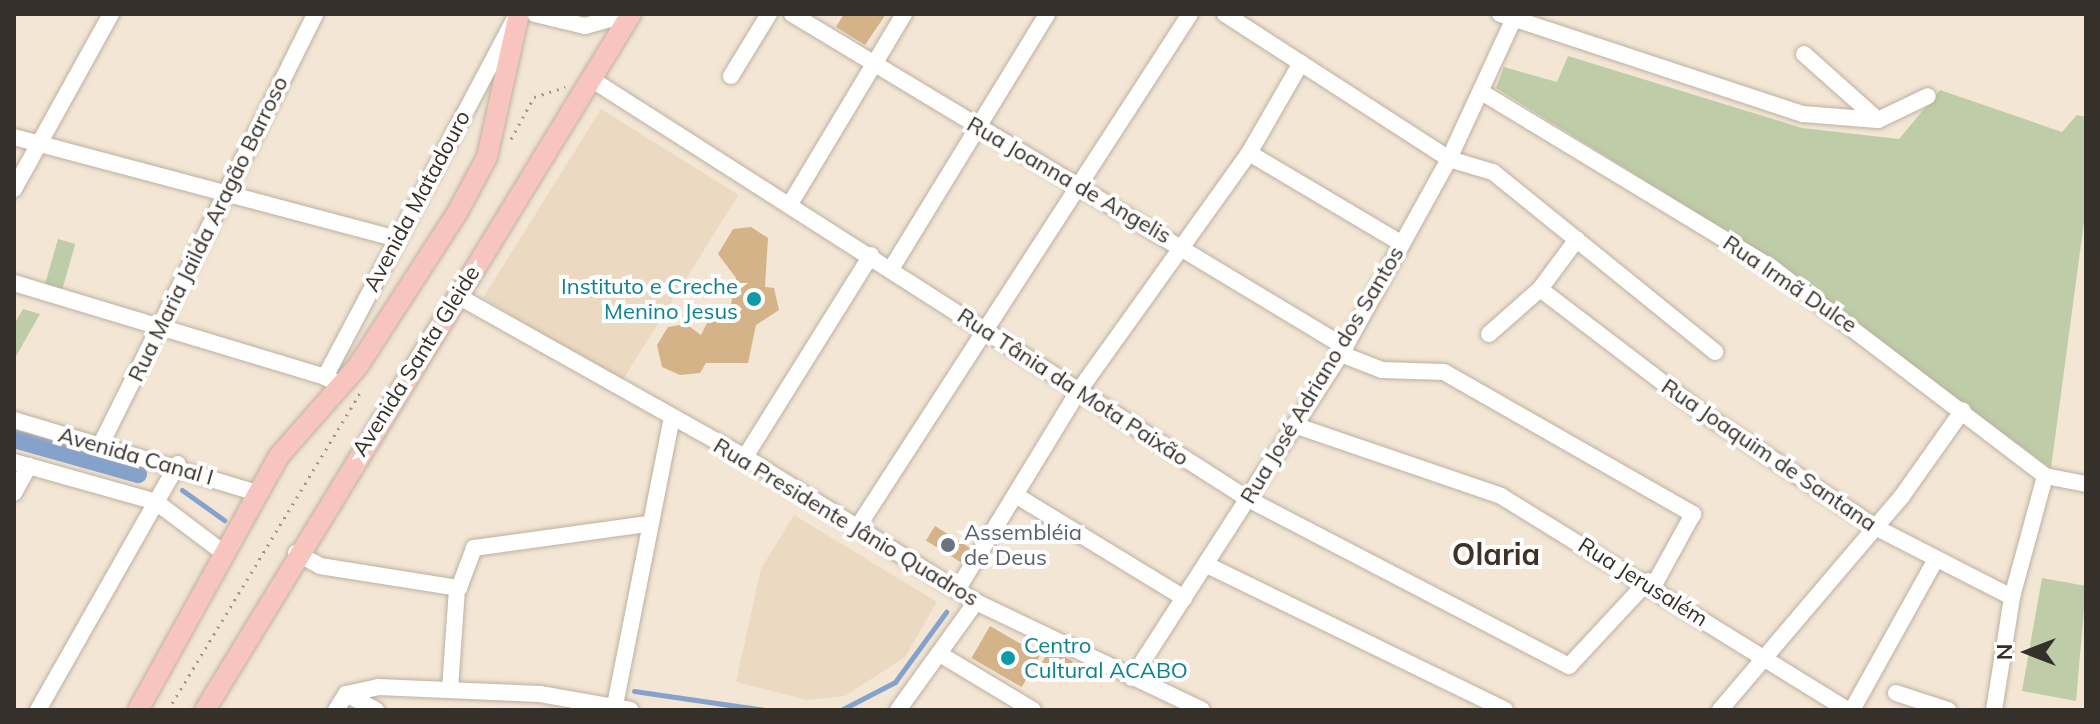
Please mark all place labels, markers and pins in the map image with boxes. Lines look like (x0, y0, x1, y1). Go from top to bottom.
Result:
place label: Instituto e Creche Menino Jesus (561, 273, 738, 324)
marker: Instituto e Creche Menino Jesus (745, 290, 763, 308)
place label: Assembléia de Deus (964, 519, 1082, 570)
marker: Assembléia de Deus (939, 536, 957, 554)
place label: Centro Cultural ACABO (1024, 632, 1188, 684)
marker: Centro Cultural ACABO (999, 649, 1017, 667)

